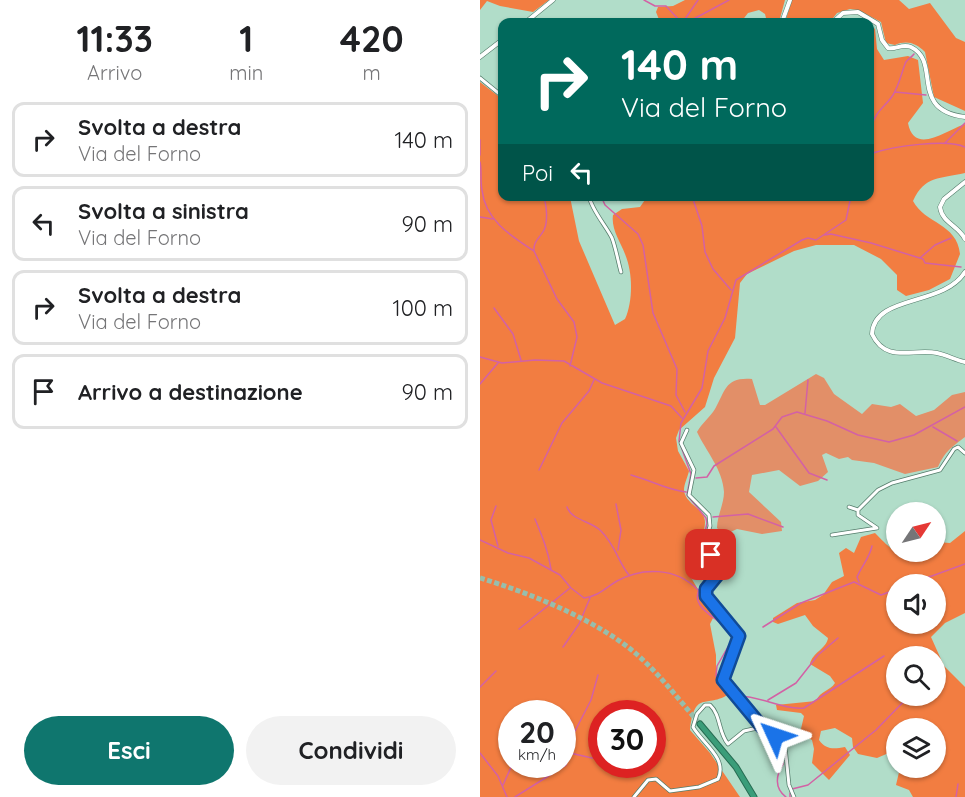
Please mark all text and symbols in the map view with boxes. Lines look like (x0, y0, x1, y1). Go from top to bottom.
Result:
text: 11:33 (76, 16, 153, 61)
text: 1 (239, 16, 253, 61)
text: 420 (340, 16, 404, 61)
text: 140 m (621, 38, 738, 91)
icon: right (522, 42, 600, 120)
text: Arrivo (87, 60, 142, 85)
text: min (229, 60, 263, 85)
text: m (363, 60, 381, 85)
text: Via del Forno (621, 90, 787, 124)
text: Svolta a destra (78, 113, 241, 141)
icon: right (27, 123, 60, 156)
text: 140 m (394, 126, 453, 154)
text: Via del Forno (78, 141, 201, 166)
icon: left (565, 156, 598, 189)
text: Poi (522, 159, 553, 187)
text: Svolta a sinistra (78, 197, 249, 225)
icon: left (27, 207, 60, 240)
text: 90 m (402, 210, 453, 238)
text: Via del Forno (78, 225, 201, 250)
text: Svolta a destra (78, 281, 241, 309)
icon: right (27, 291, 60, 324)
text: 100 m (393, 294, 453, 322)
text: Via del Forno (78, 309, 201, 334)
icon: arrive (27, 375, 60, 408)
text: Arrivo a destinazione (78, 378, 303, 406)
text: 90 m (402, 378, 453, 406)
north arrow (886, 502, 946, 562)
map controls (886, 502, 946, 778)
pin (685, 529, 736, 580)
icon: arrive (694, 538, 727, 571)
button: sound (886, 574, 946, 634)
button: search (886, 646, 946, 706)
speed limit sign: 30 (588, 700, 666, 778)
position arrow (743, 704, 807, 768)
text: 20 (519, 713, 555, 751)
button: Esci (24, 716, 234, 785)
button: Condividi (246, 716, 456, 785)
button: layers (886, 718, 946, 778)
text: km/h (518, 745, 556, 764)

